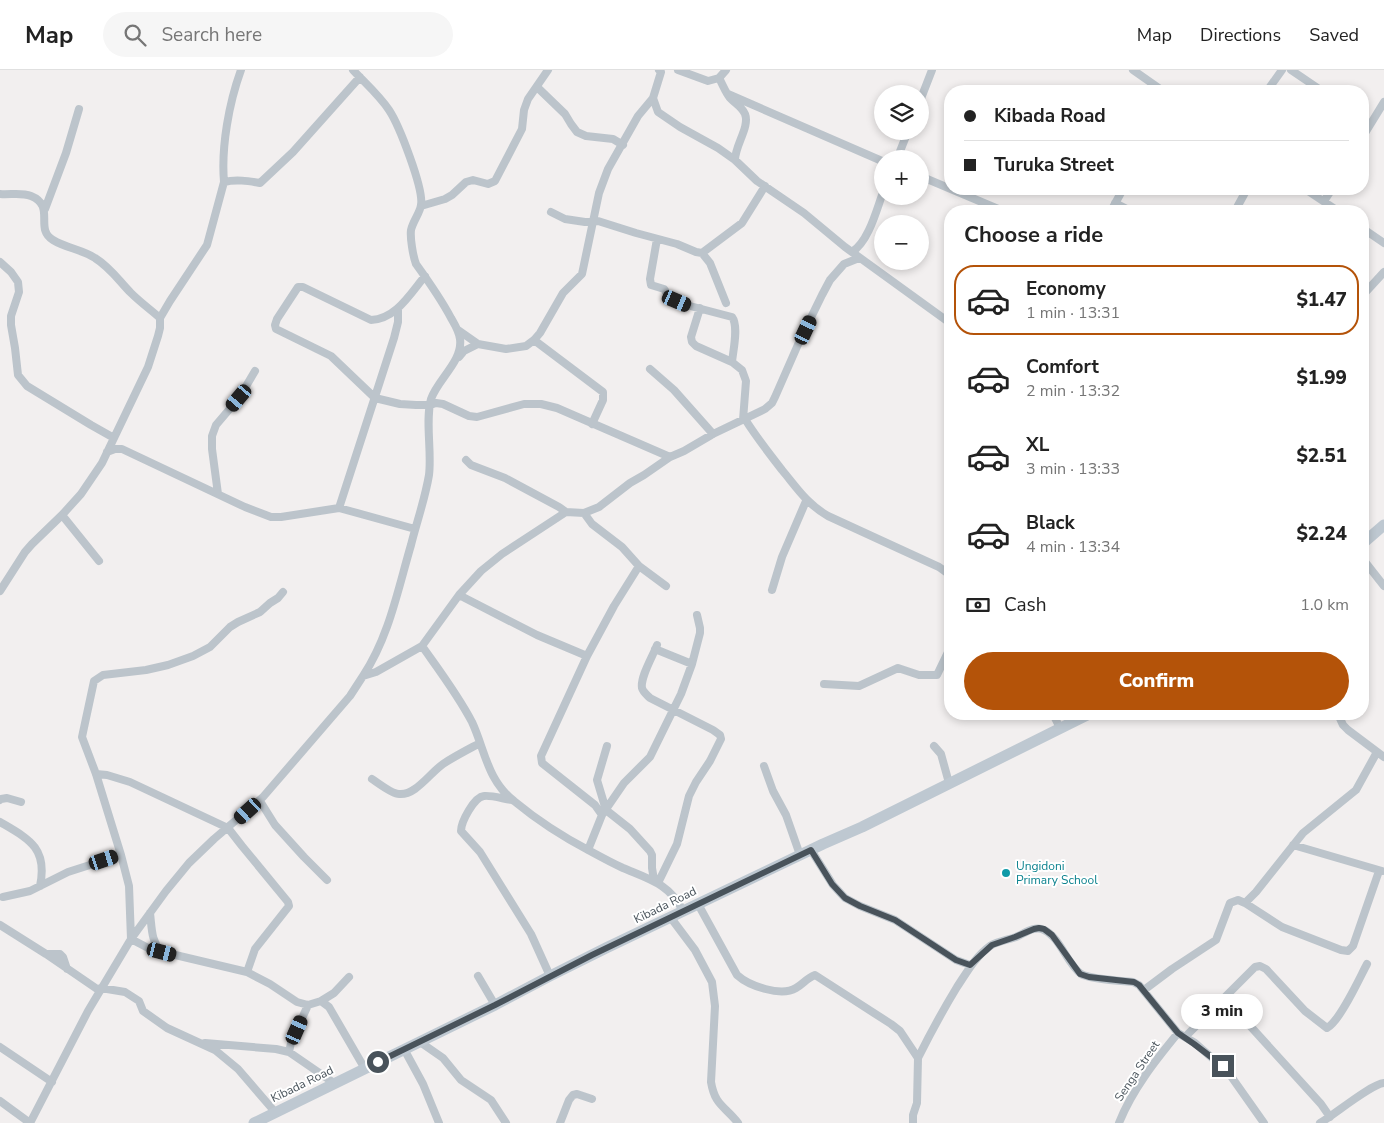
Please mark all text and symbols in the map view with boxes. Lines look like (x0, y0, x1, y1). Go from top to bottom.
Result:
search box (103, 12, 453, 57)
text: Map (25, 19, 73, 51)
icon: search (121, 21, 149, 49)
text: Search here (161, 22, 262, 48)
text: Map (1137, 23, 1172, 47)
text: Directions (1200, 23, 1281, 47)
text: Saved (1309, 23, 1359, 47)
map controls (874, 85, 929, 270)
button: layers (874, 85, 929, 140)
text: Kibada Road (994, 103, 1106, 129)
button: + (874, 150, 929, 205)
text: Turuka Street (994, 152, 1114, 178)
button: − (874, 215, 929, 270)
text: Choose a ride (964, 220, 1103, 250)
text: Economy (1026, 276, 1106, 302)
icon: car (966, 278, 1011, 323)
text: $1.47 (1296, 287, 1347, 313)
car (660, 288, 693, 314)
text: 1 min · 13:31 (1026, 302, 1120, 324)
car (792, 313, 819, 347)
text: Comfort (1026, 354, 1099, 380)
icon: car (966, 356, 1011, 401)
text: $1.99 (1296, 365, 1347, 391)
text: 2 min · 13:32 (1026, 380, 1120, 402)
car (223, 382, 254, 414)
text: XL (1026, 432, 1049, 458)
icon: car (966, 434, 1011, 479)
text: $2.51 (1296, 443, 1347, 469)
text: 3 min · 13:33 (1026, 458, 1120, 480)
text: Black (1026, 510, 1075, 536)
icon: car (966, 512, 1011, 557)
text: $2.24 (1296, 521, 1347, 547)
text: 4 min · 13:34 (1026, 536, 1120, 558)
icon: cash (964, 591, 992, 619)
text: Cash (1004, 592, 1046, 618)
text: 1.0 km (1300, 594, 1349, 616)
button: Confirm (964, 652, 1349, 710)
car (231, 795, 264, 827)
car (87, 848, 120, 872)
place label: Ungidoni Primary School (1016, 858, 1098, 888)
marker: Ungidoni Primary School (1000, 867, 1012, 879)
street label: Kibada Road (631, 883, 699, 927)
car (145, 941, 178, 963)
callout: 3 min (1182, 994, 1264, 1028)
text: 3 min (1201, 1000, 1243, 1022)
car (284, 1013, 309, 1047)
street label: Senga Street (1111, 1037, 1164, 1104)
route start (367, 1051, 389, 1073)
route end (1212, 1055, 1234, 1077)
street label: Kibada Road (268, 1062, 336, 1106)

